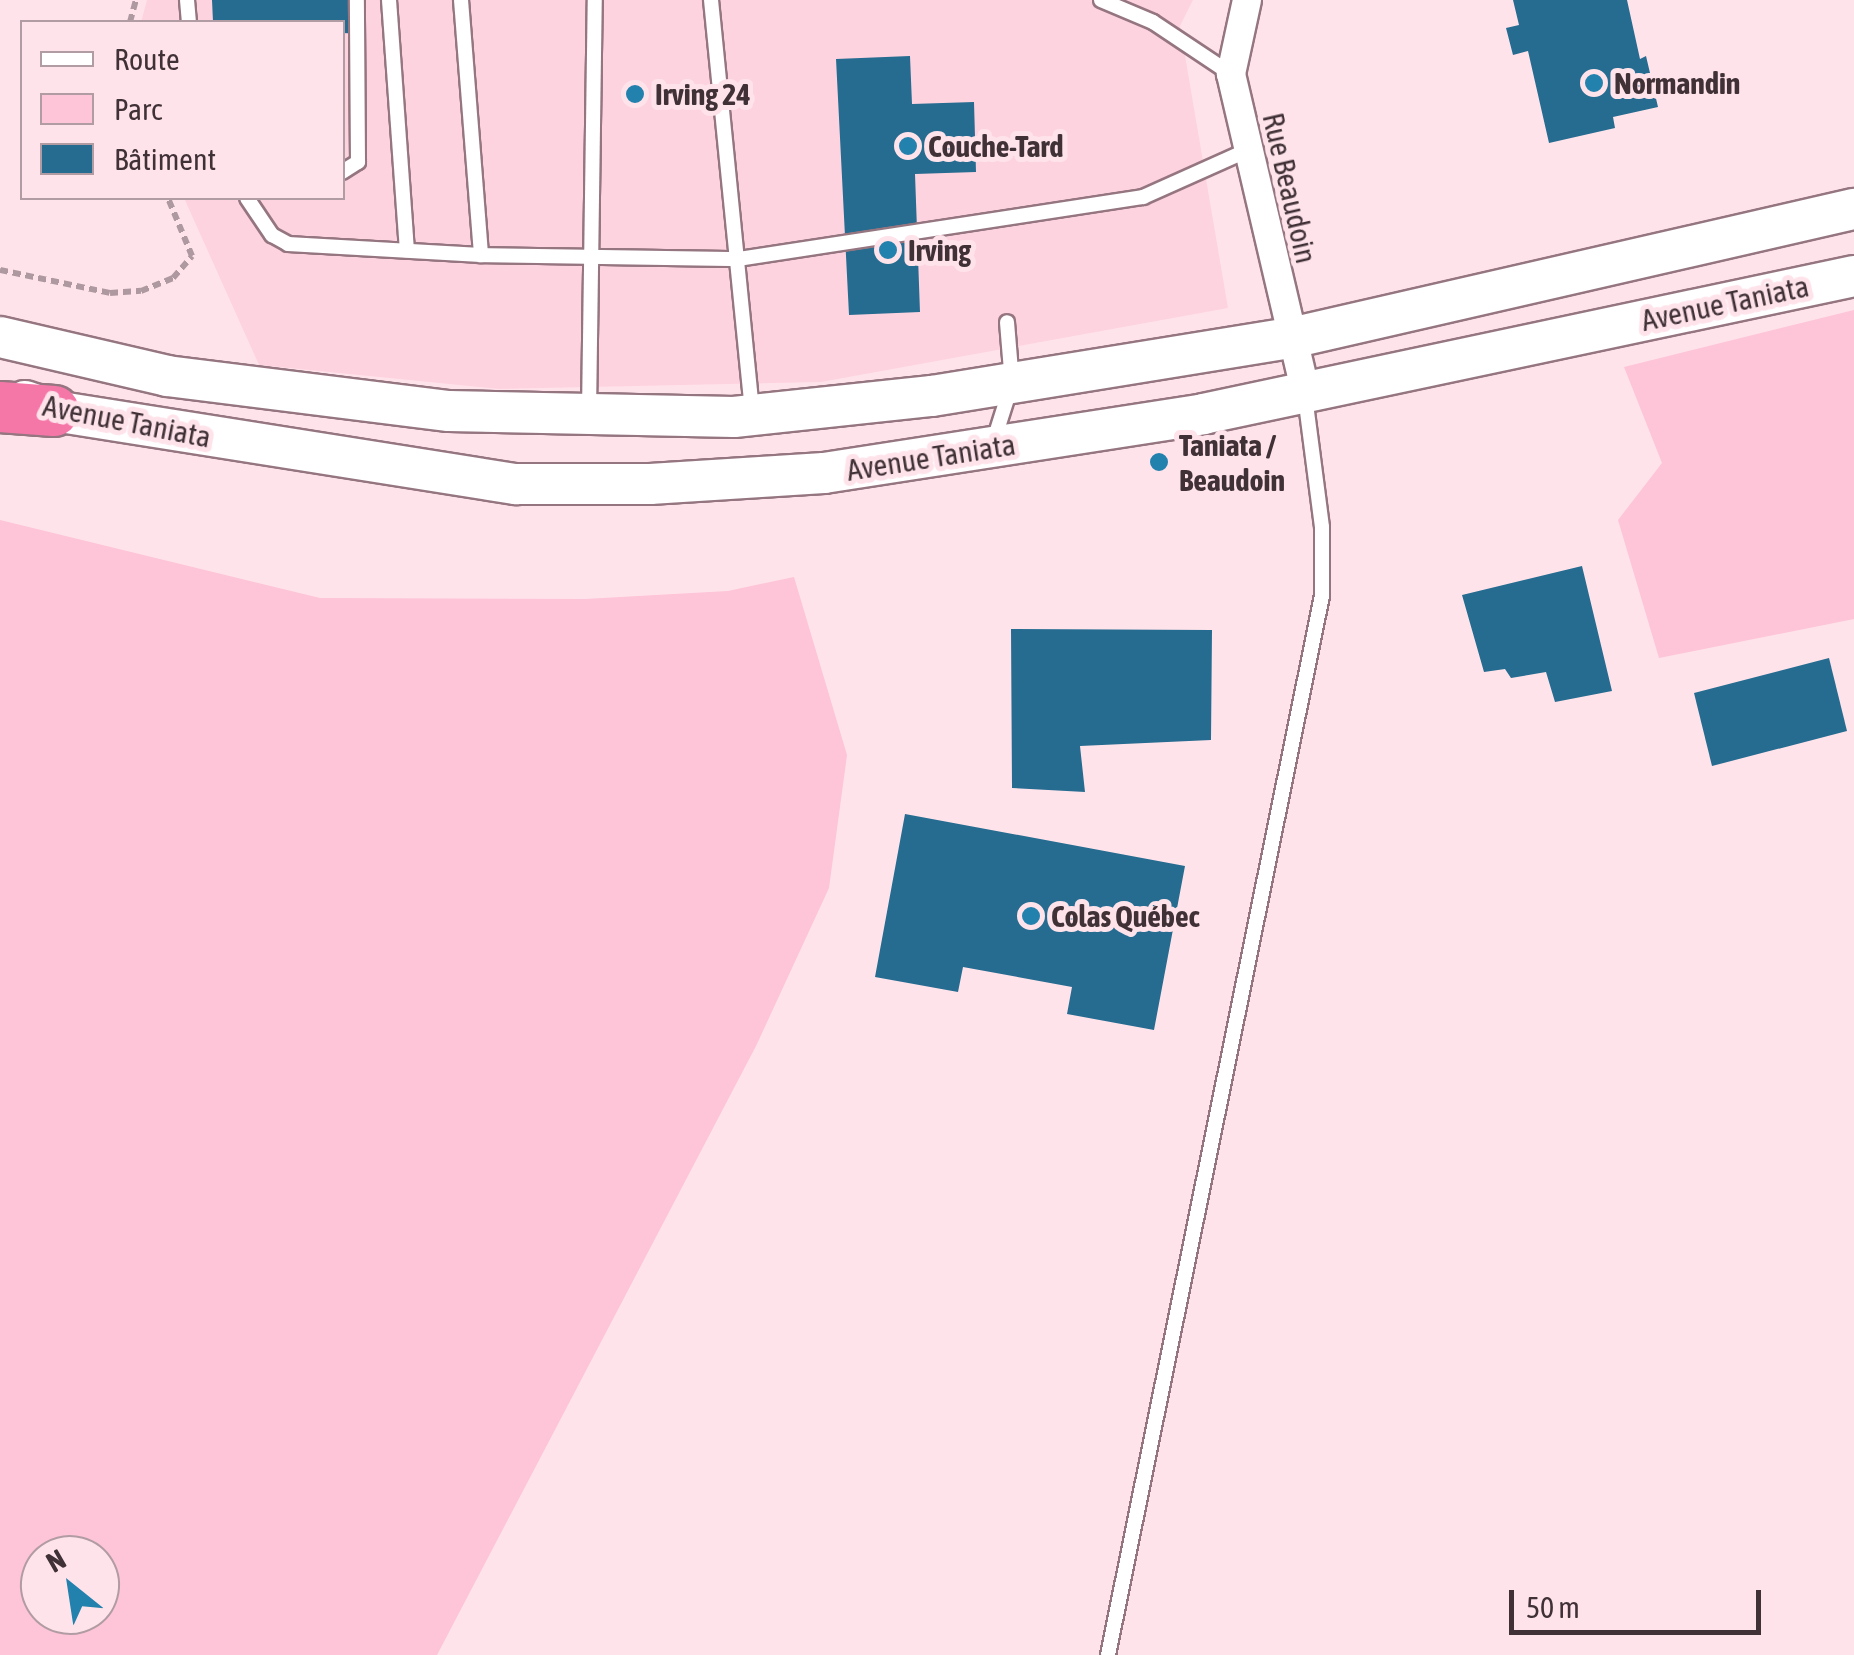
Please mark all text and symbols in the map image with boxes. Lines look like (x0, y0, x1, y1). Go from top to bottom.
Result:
legend (20, 20, 345, 200)
text: Route (114, 42, 180, 76)
place label: Normandin (1614, 65, 1740, 101)
marker: Normandin (1583, 72, 1605, 94)
place label: Irving 24 (655, 76, 751, 112)
marker: Irving 24 (624, 83, 646, 105)
text: Parc (114, 92, 162, 126)
street label: Rue Beaudoin (1255, 109, 1325, 267)
place label: Couche-Tard (928, 128, 1063, 164)
marker: Couche-Tard (897, 135, 919, 157)
text: Bâtiment (114, 142, 216, 176)
place label: Irving (908, 232, 971, 268)
marker: Irving (877, 239, 899, 261)
street label: Avenue Taniata (1638, 268, 1812, 338)
street label: Avenue Taniata (40, 387, 214, 455)
street label: Avenue Taniata (844, 426, 1018, 488)
place label: Taniata / Beaudoin (1179, 427, 1285, 498)
marker: Taniata / Beaudoin (1148, 451, 1170, 473)
place label: Colas Québec (1051, 898, 1200, 934)
marker: Colas Québec (1020, 905, 1042, 927)
north arrow (20, 1535, 120, 1635)
text: N (41, 1543, 71, 1579)
scale bar (1514, 1570, 1766, 1632)
text: 50 m (1526, 1590, 1580, 1624)

